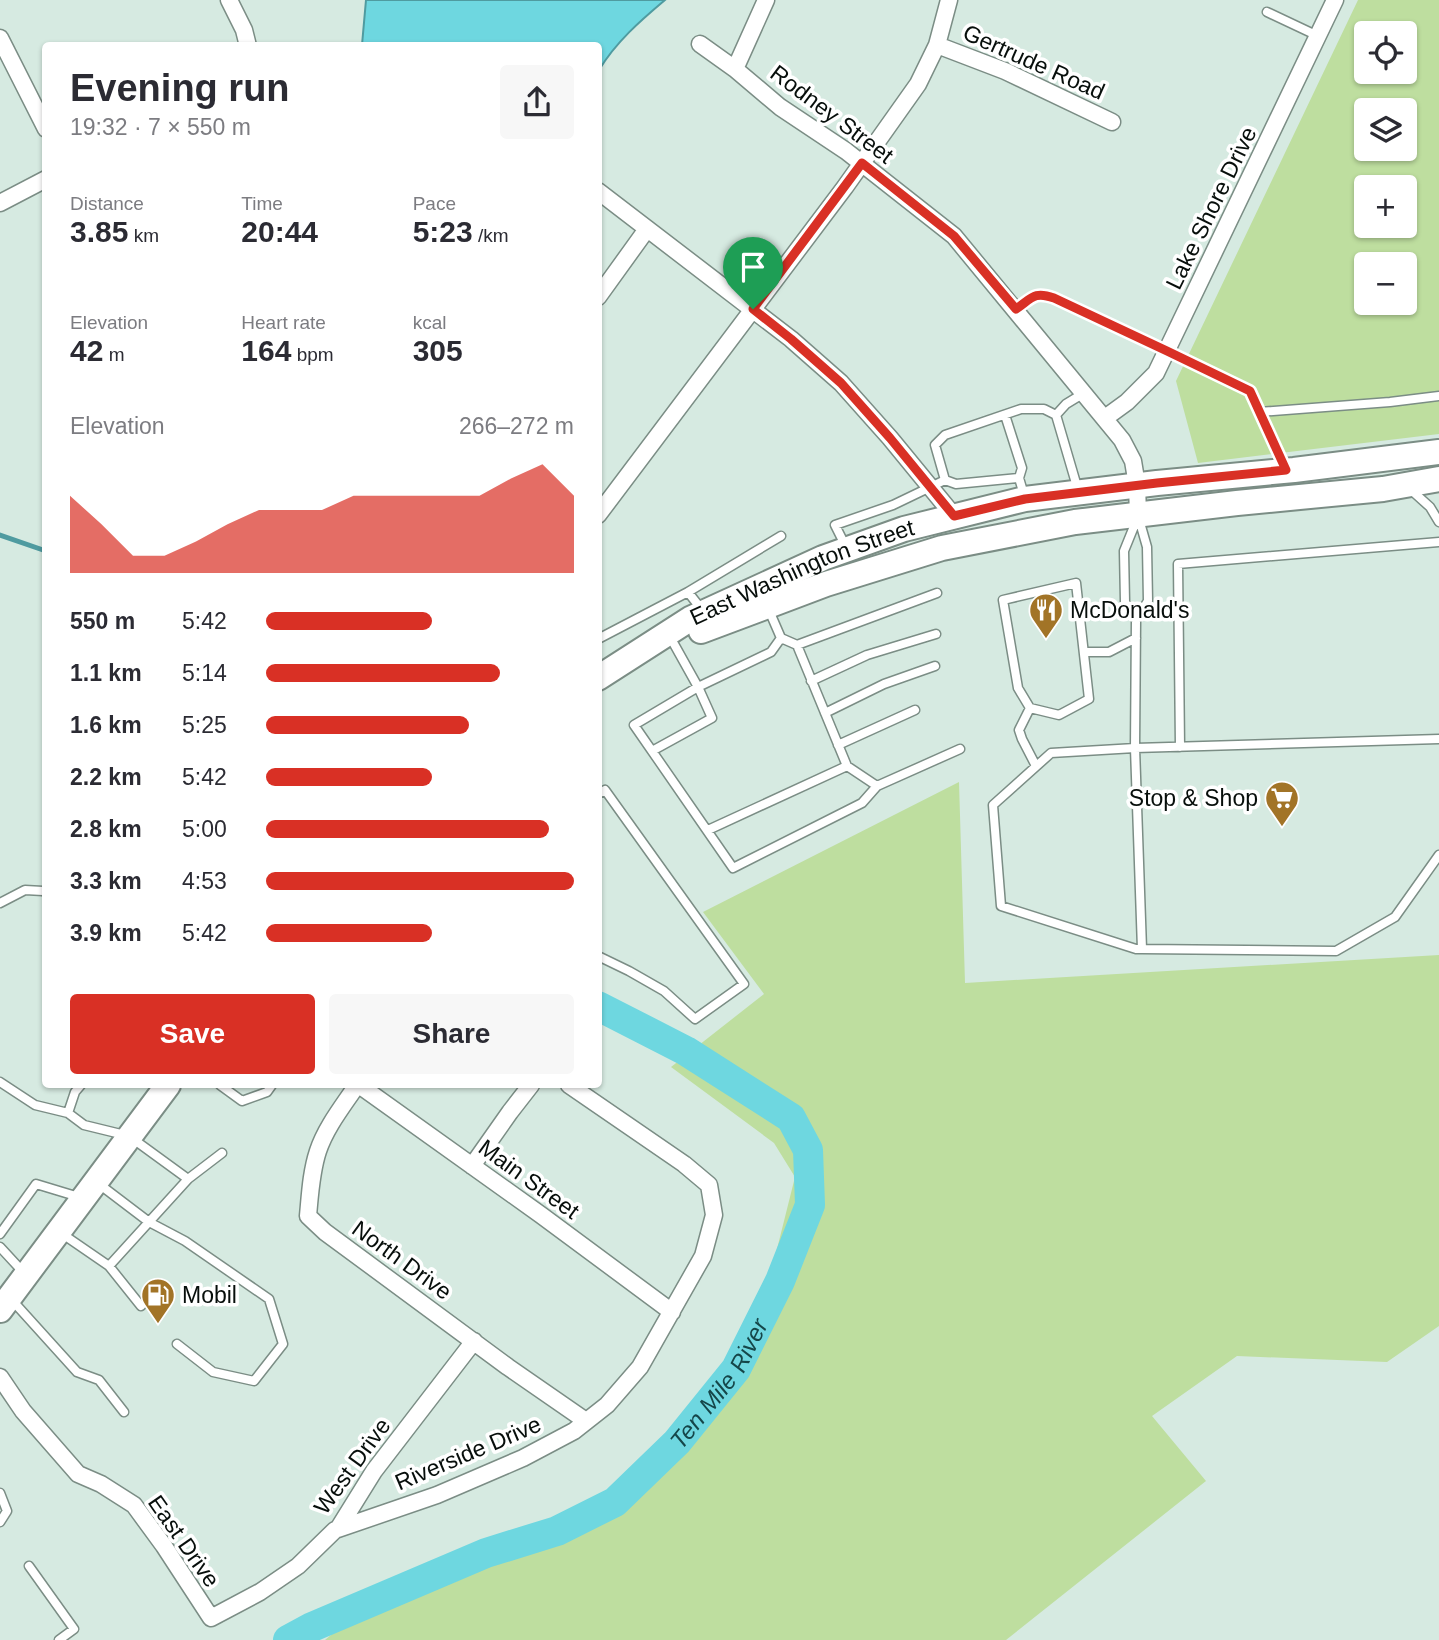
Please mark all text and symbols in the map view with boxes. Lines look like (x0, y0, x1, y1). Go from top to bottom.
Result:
street label: Gertrude Road (959, 19, 1109, 105)
map controls (1354, 21, 1417, 315)
button: locate (1354, 21, 1417, 84)
street label: Rodney Street (765, 59, 899, 169)
button: share (500, 65, 574, 139)
text: Evening run (70, 67, 290, 109)
button: layers (1354, 98, 1417, 161)
text: 19:32 · 7 × 550 m (70, 114, 251, 140)
street label: Lake Shore Drive (1160, 122, 1262, 294)
button: + (1354, 175, 1417, 238)
text: Distance (70, 193, 144, 214)
text: Time (241, 193, 283, 214)
text: Pace (413, 193, 456, 214)
text: 3.85 (70, 215, 128, 248)
text: 20:44 (241, 215, 318, 248)
text: 5:23 (413, 215, 473, 248)
text: km (128, 225, 159, 246)
text: /km (473, 225, 509, 246)
pin (723, 237, 783, 309)
icon: arrive (734, 248, 772, 286)
button: − (1354, 252, 1417, 315)
text: Elevation (70, 312, 148, 333)
text: Heart rate (241, 312, 326, 333)
text: kcal (413, 312, 446, 333)
text: 42 (70, 334, 103, 367)
text: 164 (241, 334, 291, 367)
text: 305 (413, 334, 463, 367)
text: m (103, 344, 124, 365)
text: bpm (291, 344, 334, 365)
text: Elevation (70, 413, 165, 439)
text: 266–272 m (459, 413, 574, 439)
street label: East Washington Street (686, 514, 917, 630)
restaurant icon: McDonald's (1027, 591, 1065, 640)
place label: McDonald's (1070, 597, 1189, 623)
text: 550 m (70, 608, 135, 634)
text: 5:42 (182, 608, 227, 634)
text: 1.1 km (70, 660, 142, 686)
text: 5:14 (182, 660, 227, 686)
text: 1.6 km (70, 712, 142, 738)
text: 5:25 (182, 712, 227, 738)
text: 2.2 km (70, 764, 142, 790)
text: 5:42 (182, 764, 227, 790)
supermarket icon: Stop & Shop (1263, 779, 1301, 828)
place label: Stop & Shop (1129, 785, 1258, 811)
text: 2.8 km (70, 816, 142, 842)
text: 5:00 (182, 816, 227, 842)
text: 3.3 km (70, 868, 142, 894)
text: 4:53 (182, 868, 227, 894)
text: 3.9 km (70, 920, 142, 946)
text: 5:42 (182, 920, 227, 946)
button: Save (70, 994, 315, 1074)
button: Share (329, 994, 574, 1074)
street label: Main Street (474, 1134, 585, 1224)
street label: North Drive (347, 1215, 457, 1305)
fuel station icon: Mobil (139, 1276, 177, 1325)
place label: Mobil (182, 1282, 237, 1308)
water label: Ten Mile River (664, 1313, 773, 1454)
street label: Riverside Drive (391, 1411, 545, 1495)
street label: West Drive (309, 1413, 395, 1519)
street label: East Drive (143, 1490, 225, 1592)

